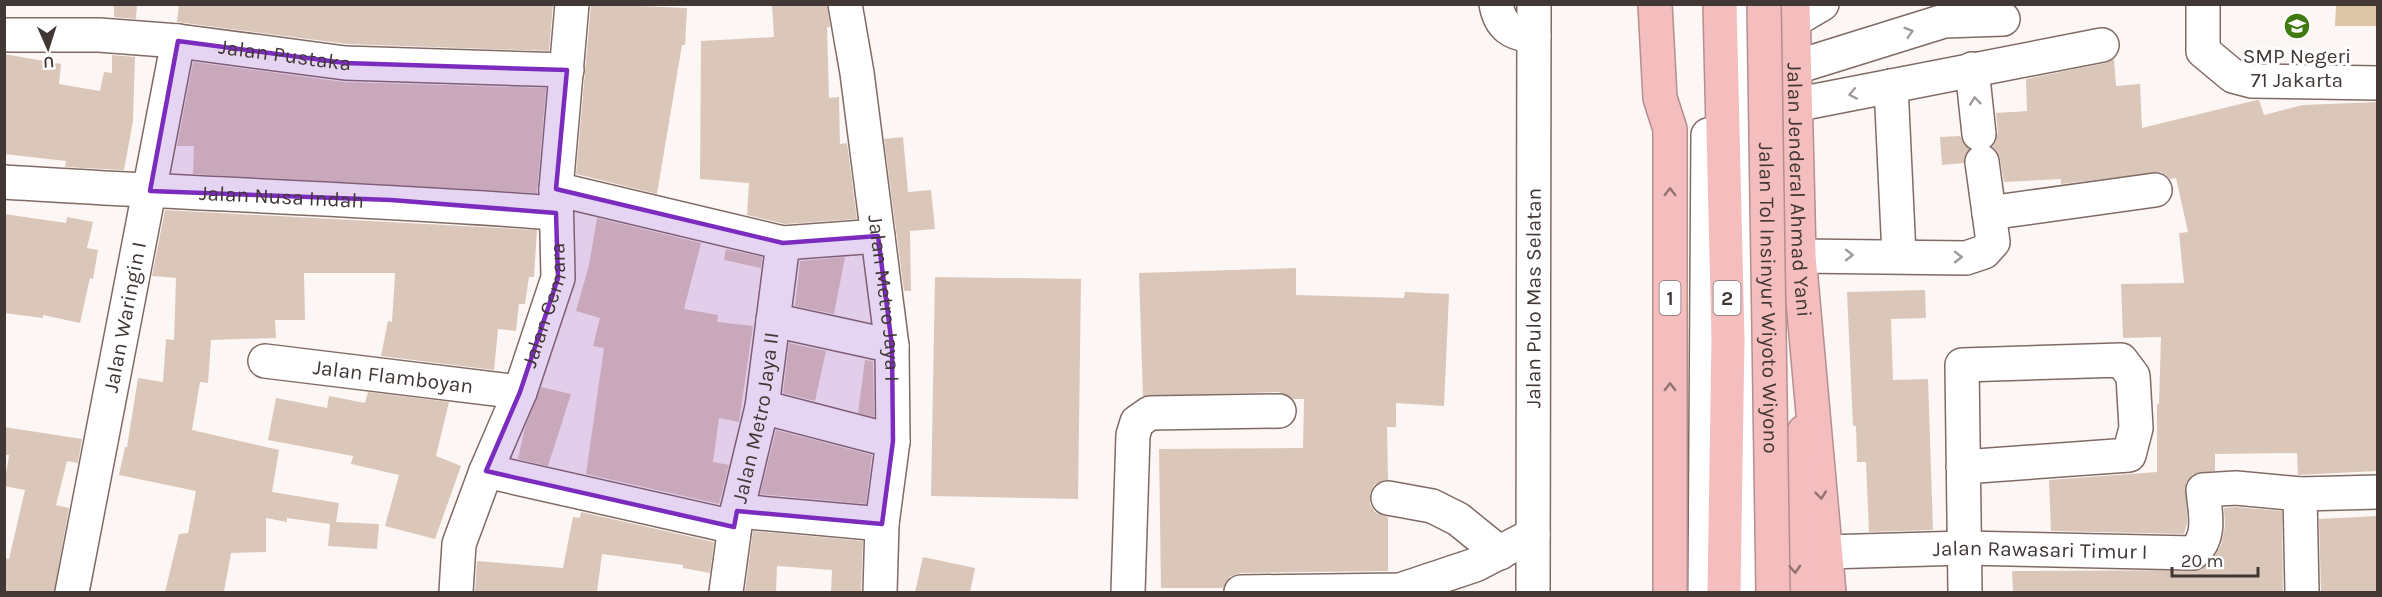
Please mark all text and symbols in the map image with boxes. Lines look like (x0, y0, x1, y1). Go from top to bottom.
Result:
school or university icon: SMP Negeri 71 Jakarta (2282, 11, 2312, 41)
north arrow (18, 18, 78, 78)
one-way arrow (1903, 27, 1914, 39)
street label: Jalan Pustaka (217, 34, 351, 75)
place label: SMP Negeri 71 Jakarta (2243, 44, 2351, 92)
text: U (43, 53, 55, 72)
street label: Jalan Jenderal Ahmad Yani (1782, 62, 1816, 318)
one-way arrow (1848, 87, 1858, 100)
one-way arrow (1970, 97, 1982, 106)
street label: Jalan Tol Insinyur Wiyoto Wiyono (1754, 142, 1783, 454)
street label: Jalan Nusa Indah (199, 181, 365, 213)
street label: Jalan Pulo Mas Selatan (1521, 188, 1546, 408)
one-way arrow (1664, 188, 1676, 197)
street label: Jalan Metro Jaya I (863, 213, 904, 382)
street label: Jalan Waringin I (99, 240, 151, 394)
street label: Jalan Cemara (517, 242, 571, 371)
one-way arrow (1845, 249, 1854, 261)
one-way arrow (1953, 251, 1962, 263)
road number: 1 (1660, 281, 1680, 315)
road number: 2 (1714, 281, 1740, 315)
street label: Jalan Metro Jaya II (727, 331, 783, 506)
street label: Jalan Flamboyan (312, 355, 475, 398)
one-way arrow (1664, 383, 1676, 392)
one-way arrow (1814, 491, 1826, 500)
street label: Jalan Rawasari Timur I (1932, 536, 2148, 564)
scale bar (2172, 540, 2258, 578)
text: 20 m (2181, 550, 2223, 572)
one-way arrow (1789, 564, 1802, 573)

